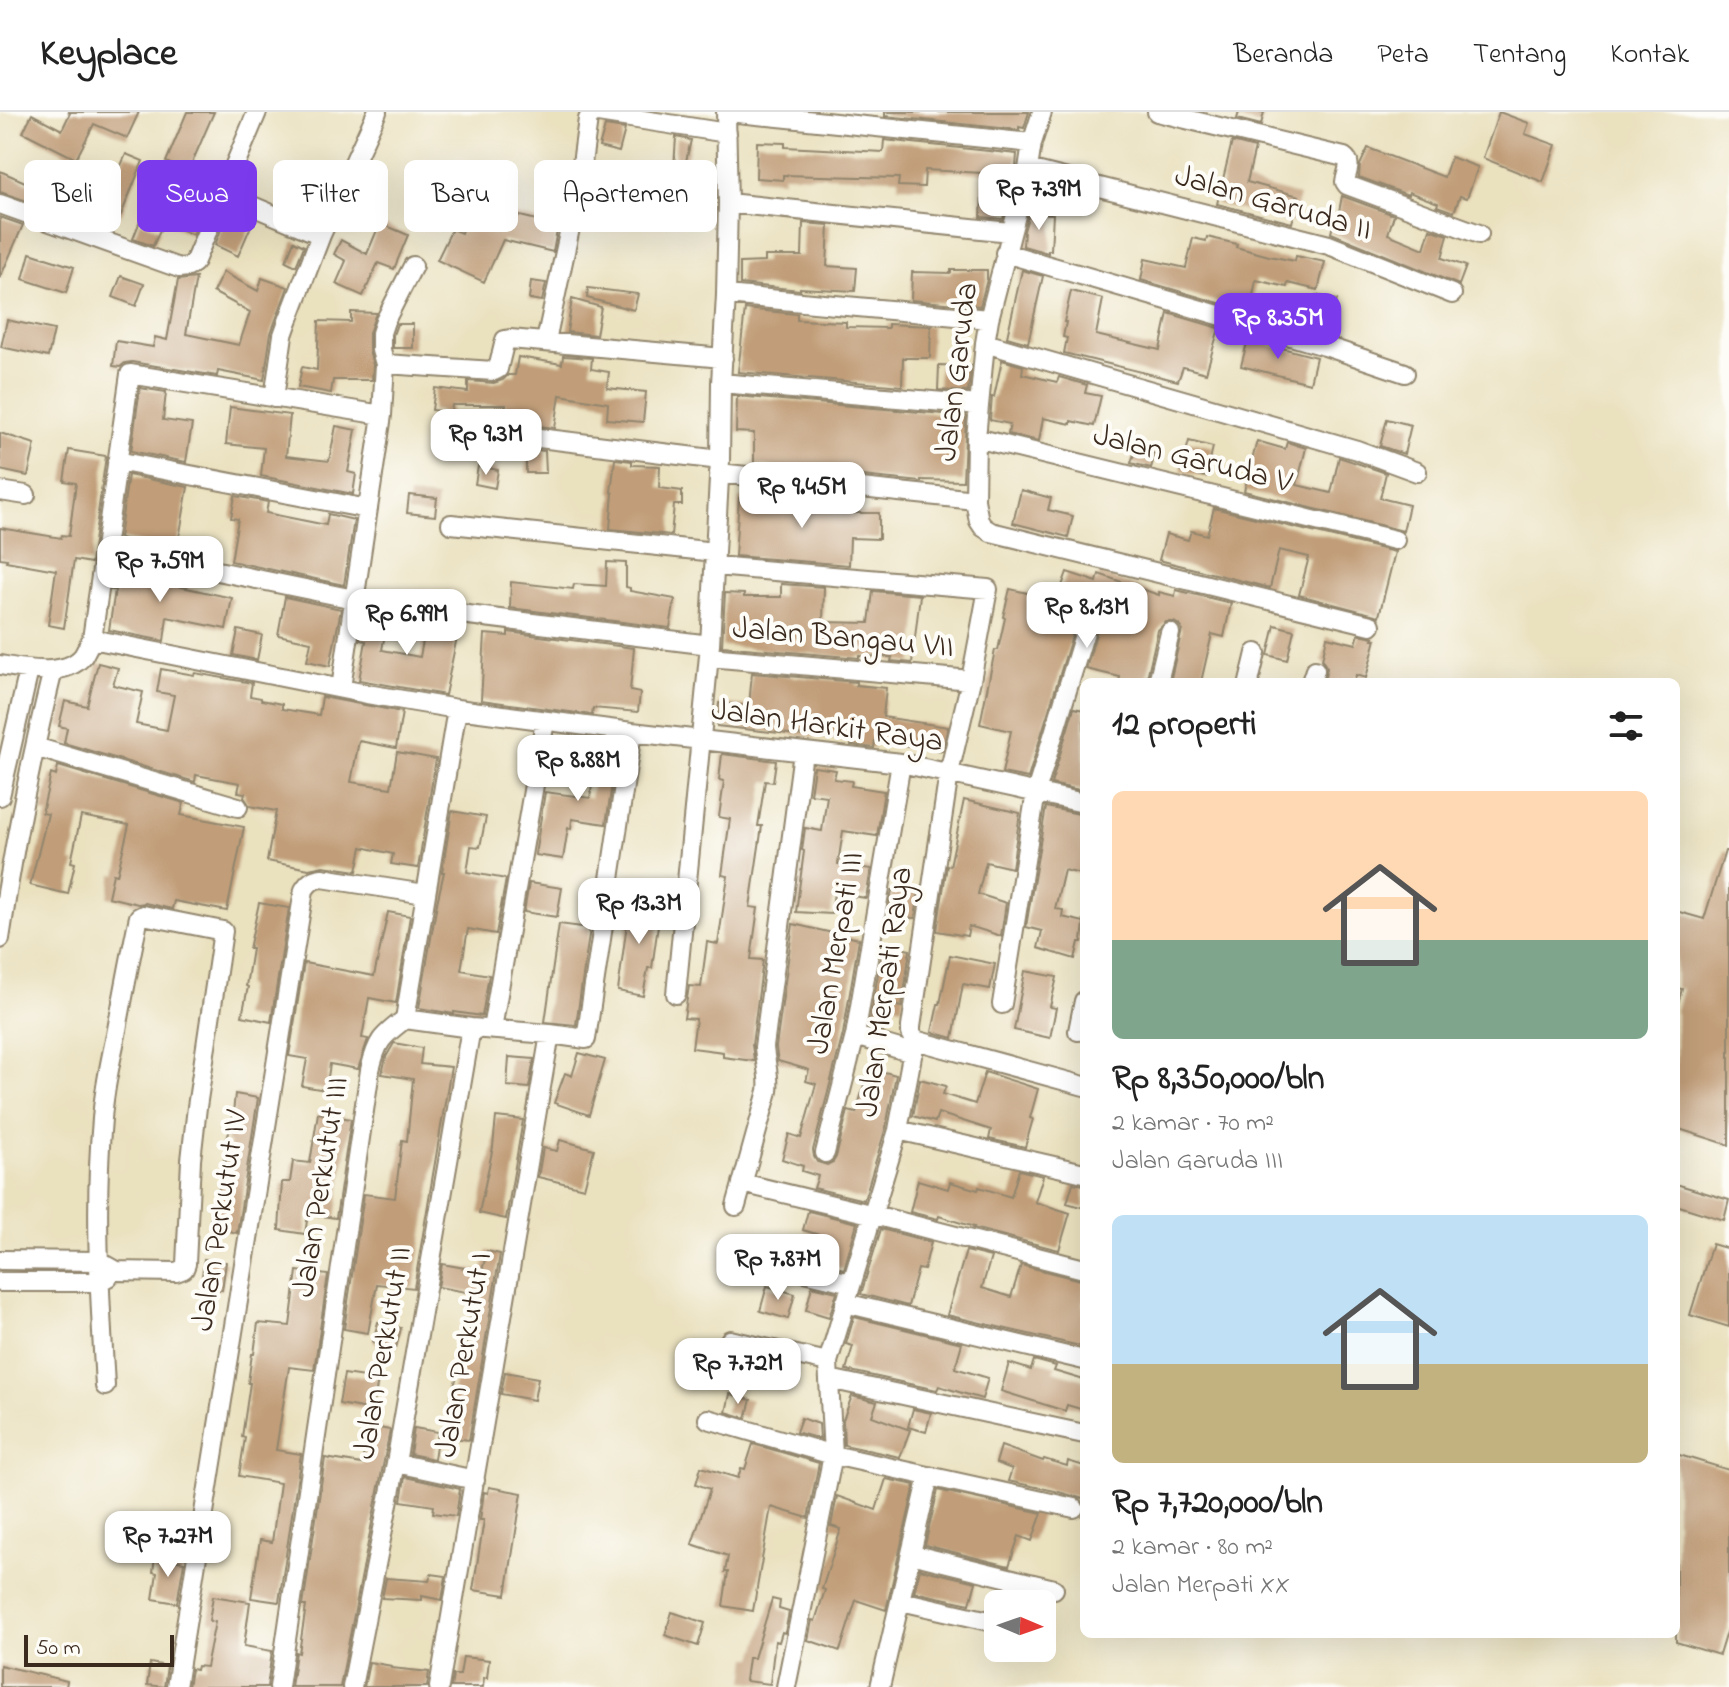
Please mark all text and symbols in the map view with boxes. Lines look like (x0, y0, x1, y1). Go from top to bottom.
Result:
text: Keyplace (40, 27, 177, 83)
text: Beranda (1233, 35, 1333, 76)
text: Peta (1377, 35, 1429, 76)
text: Tentang (1473, 35, 1566, 76)
text: Kontak (1610, 35, 1689, 76)
street label: Jalan Garuda II (1169, 153, 1377, 255)
chip: Beli (24, 160, 121, 232)
chip: Sewa (137, 160, 257, 232)
chip: Filter (273, 160, 388, 232)
chip: Baru (404, 160, 518, 232)
chip: Apartemen (534, 160, 717, 232)
pin: Rp 7.39M (956, 164, 1122, 232)
text: Rp 7.39M (996, 171, 1082, 209)
street label: Jalan Garuda (924, 280, 992, 464)
pin: Rp 8.35M (1195, 293, 1361, 361)
text: Rp 8.35M (1232, 300, 1324, 338)
pin: Rp 9.3M (412, 409, 560, 477)
street label: Jalan Garuda V (1088, 413, 1297, 508)
text: Rp 9.3M (449, 416, 523, 454)
pin: Rp 9.45M (719, 462, 885, 530)
text: Rp 9.45M (757, 469, 847, 507)
pin: Rp 7.59M (77, 536, 243, 604)
text: Rp 7.59M (115, 543, 205, 581)
pin: Rp 8.13M (1004, 582, 1170, 650)
pin: Rp 6.99M (324, 589, 490, 657)
text: Rp 8.13M (1045, 589, 1129, 627)
text: Rp 6.99M (365, 596, 449, 634)
street label: Jalan Bangau VII (730, 606, 956, 672)
street label: Jalan Harkit Raya (708, 687, 946, 767)
text: 12 properti (1112, 701, 1257, 751)
icon: filters (1604, 704, 1648, 748)
pin: Rp 8.88M (495, 735, 661, 803)
text: Rp 8.88M (535, 742, 621, 780)
icon: home (1308, 843, 1452, 987)
street label: Jalan Merpati III (796, 848, 878, 1058)
street label: Jalan Merpati Raya (845, 864, 927, 1120)
pin: Rp 13.3M (556, 878, 722, 946)
text: Rp 13.3M (596, 885, 682, 923)
text: Rp 8,350,000/bln (1112, 1055, 1324, 1105)
street label: Jalan Perkutut III (281, 1073, 363, 1301)
text: 2 kamar · 70 m² (1112, 1105, 1274, 1143)
street label: Jalan Perkutut IV (180, 1106, 262, 1335)
text: Jalan Garuda III (1112, 1143, 1283, 1181)
pin: Rp 7.87M (695, 1234, 861, 1302)
text: Rp 7.87M (734, 1241, 822, 1279)
street label: Jalan Perkutut II (342, 1243, 426, 1463)
street label: Jalan Perkutut I (424, 1249, 506, 1461)
icon: home (1308, 1267, 1452, 1411)
pin: Rp 7.72M (655, 1338, 821, 1406)
text: Rp 7.72M (693, 1345, 783, 1383)
text: Rp 7,720,000/bln (1112, 1479, 1323, 1529)
pin: Rp 7.27M (85, 1511, 251, 1579)
text: Rp 7.27M (123, 1518, 213, 1556)
text: 2 kamar · 80 m² (1112, 1529, 1273, 1567)
text: Jalan Merpati XX (1112, 1567, 1290, 1605)
north arrow (984, 1590, 1056, 1662)
map controls (984, 1590, 1056, 1662)
scale bar (24, 1631, 174, 1667)
text: 50 m (36, 1633, 81, 1665)

